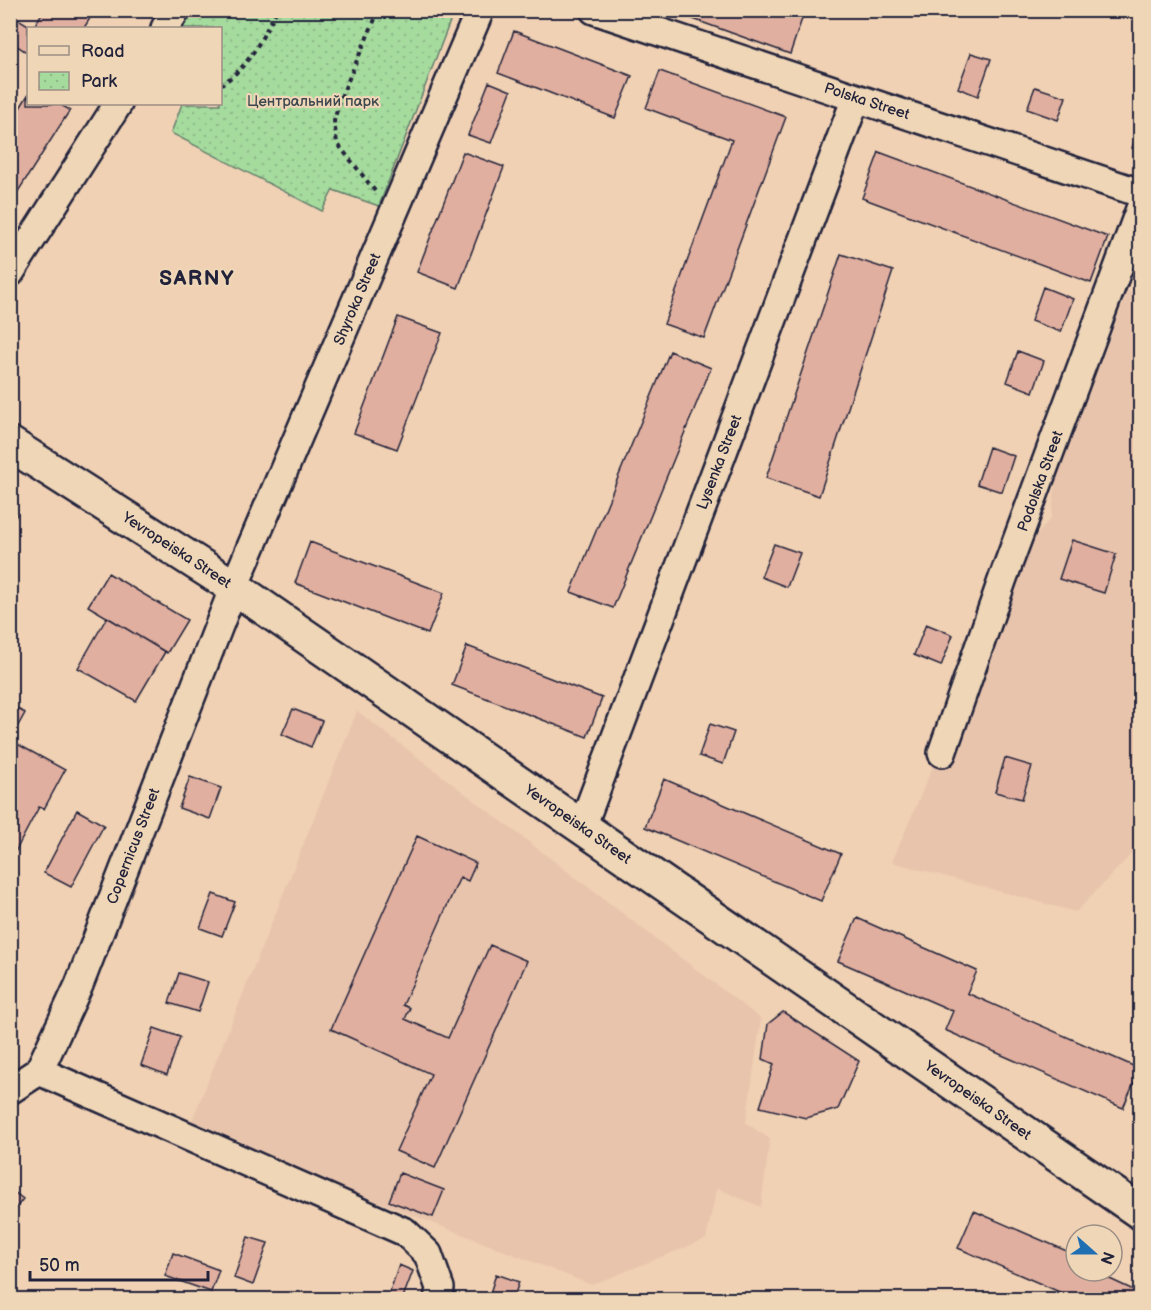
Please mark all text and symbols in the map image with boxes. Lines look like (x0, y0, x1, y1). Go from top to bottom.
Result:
legend (27, 27, 222, 105)
text: Road (81, 41, 125, 62)
text: Park (81, 71, 117, 92)
street label: Polska Street (822, 79, 912, 124)
park label: Центральний парк (247, 92, 379, 111)
street label: Shyroka Street (330, 250, 386, 348)
district label: SARNY (159, 266, 235, 291)
street label: Lysenka Street (693, 412, 746, 512)
street label: Podolska Street (1013, 428, 1068, 534)
street label: Yevropeiska Street (118, 508, 235, 593)
street label: Yevropeiska Street (520, 780, 635, 869)
street label: Copernicus Street (103, 785, 164, 907)
street label: Yevropeiska Street (920, 1056, 1035, 1145)
north arrow (1064, 1223, 1124, 1283)
scale bar (30, 1244, 208, 1282)
text: N (1096, 1249, 1118, 1267)
text: 50 m (39, 1255, 80, 1276)

